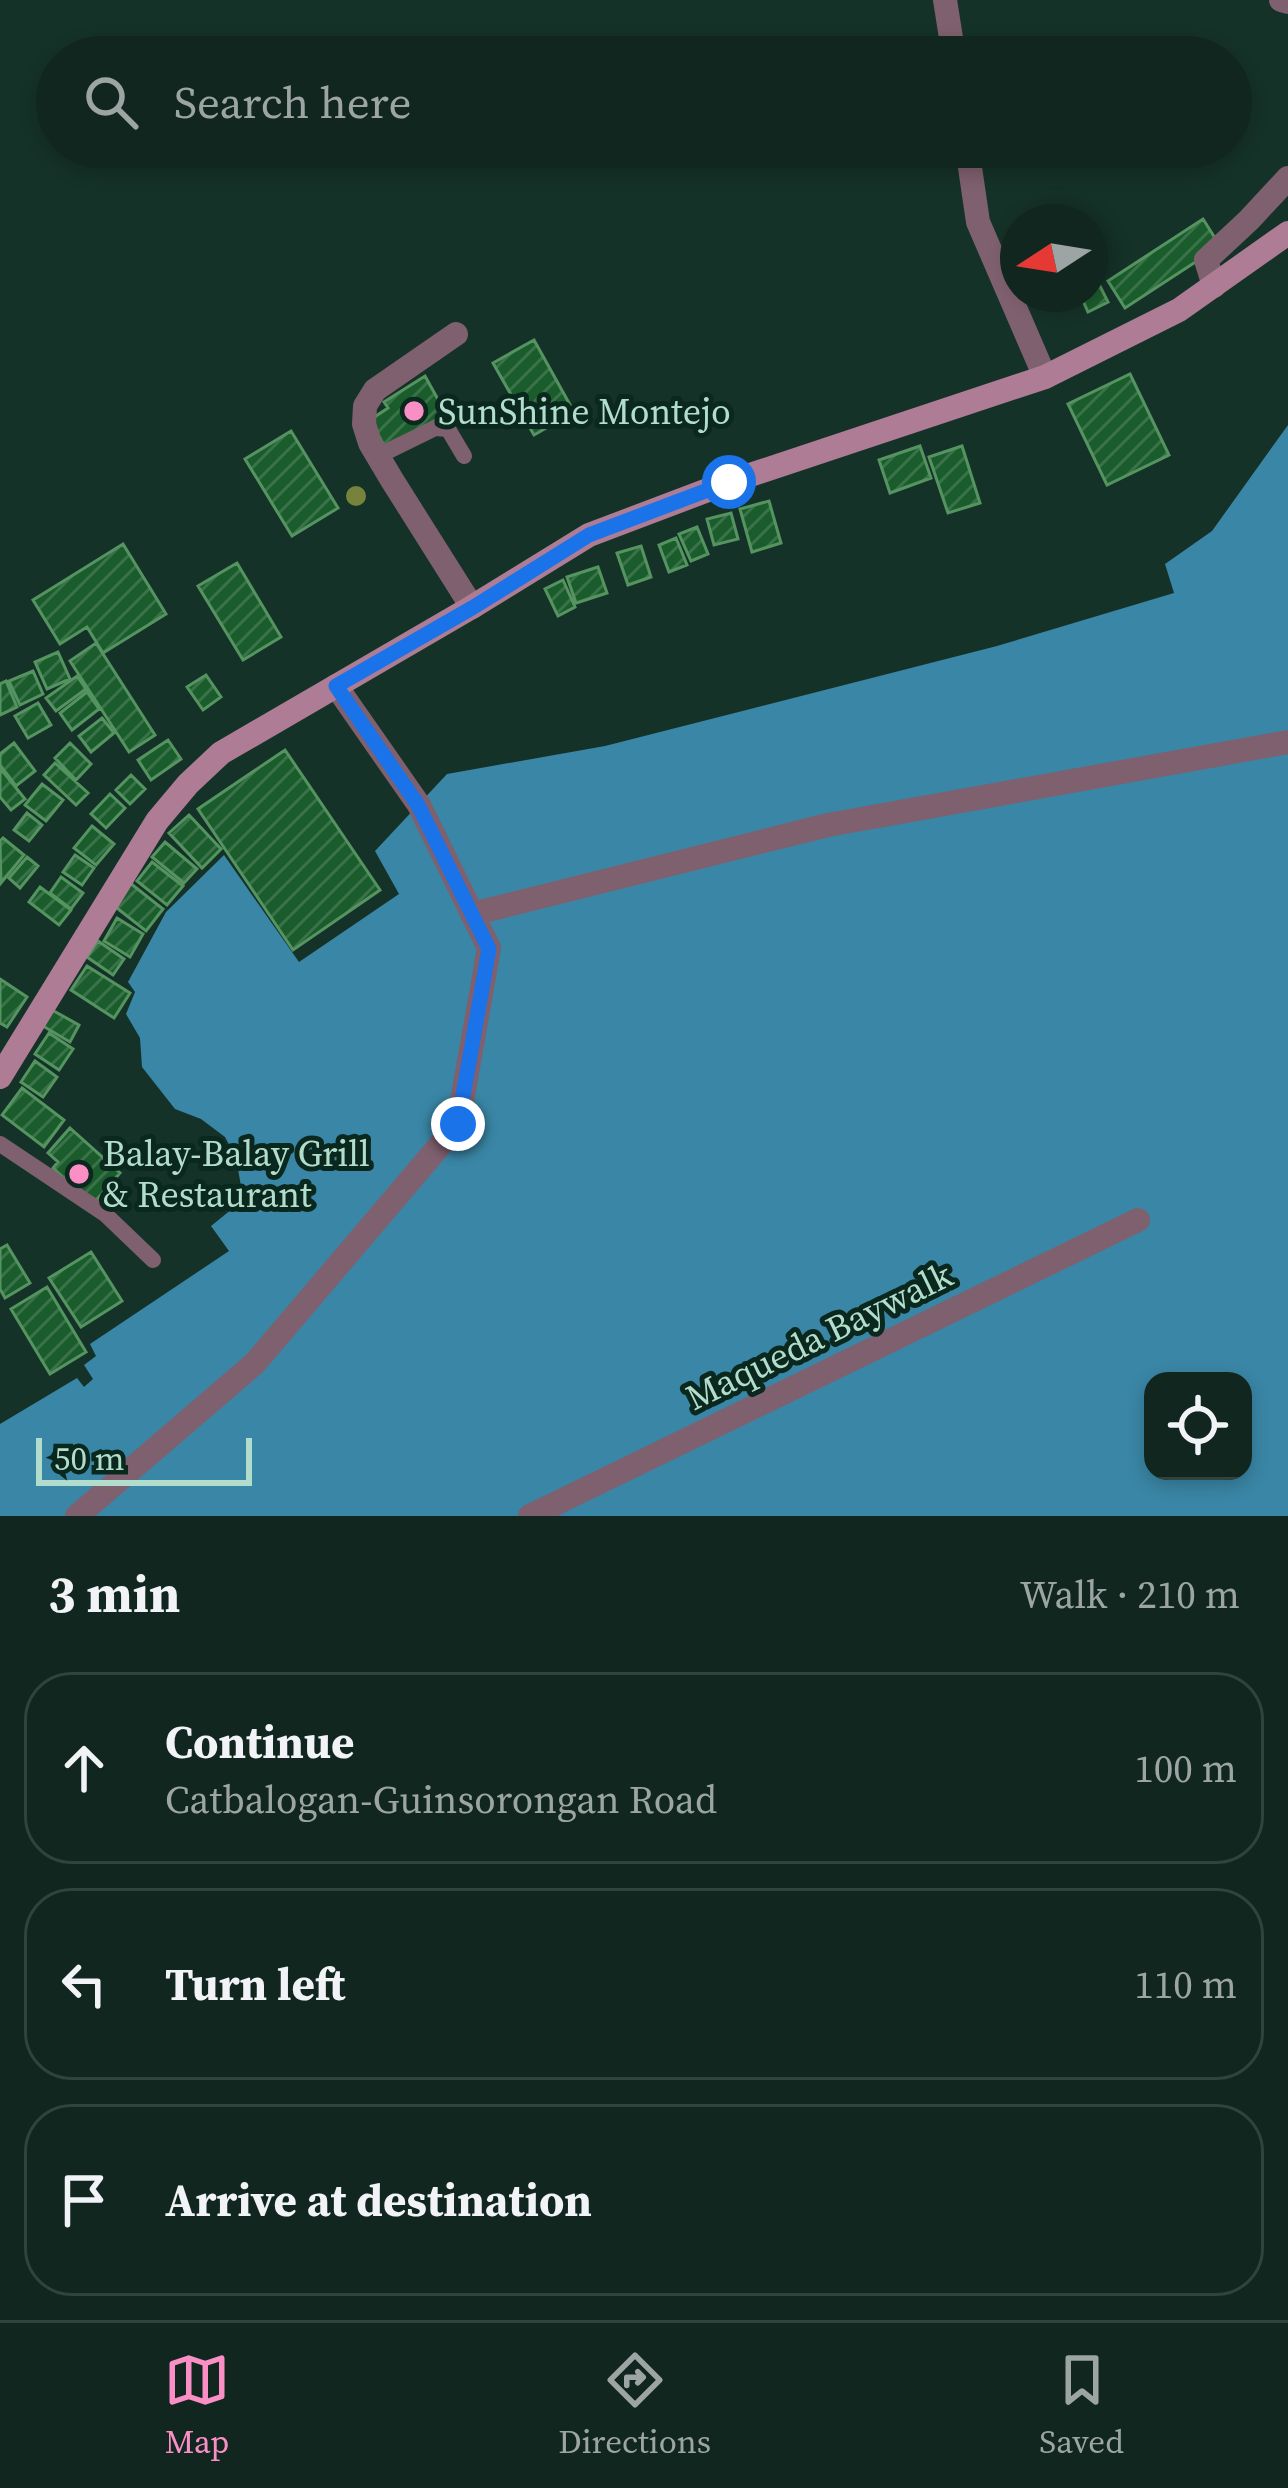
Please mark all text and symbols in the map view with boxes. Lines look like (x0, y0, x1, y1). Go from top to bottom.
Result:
search box (36, 36, 1252, 168)
icon: search (78, 69, 144, 135)
text: Search here (174, 71, 411, 133)
north arrow (1000, 204, 1108, 312)
place label: SunShine Montejo (438, 387, 731, 436)
marker: SunShine Montejo (401, 398, 427, 424)
route start (702, 455, 756, 509)
route end (431, 1097, 485, 1151)
place label: Balay-Balay Grill & Restaurant (103, 1129, 370, 1219)
marker: Balay-Balay Grill & Restaurant (66, 1161, 92, 1187)
street label: Maqueda Baywalk (678, 1250, 961, 1422)
map controls (1144, 1372, 1252, 1480)
button: locate (1144, 1372, 1252, 1480)
scale bar (36, 1432, 252, 1485)
text: 50 m (54, 1436, 124, 1481)
text: 3 min (48, 1559, 180, 1629)
text: Walk · 210 m (1020, 1568, 1240, 1621)
text: Continue (165, 1711, 354, 1773)
icon: ahead (51, 1735, 117, 1801)
text: 100 m (1134, 1742, 1237, 1795)
text: Catbalogan-Guinsorongan Road (165, 1773, 717, 1826)
icon: left (51, 1951, 117, 2017)
text: Turn left (165, 1953, 345, 2015)
text: 110 m (1134, 1958, 1237, 2011)
icon: arrive (51, 2167, 117, 2233)
text: Arrive at destination (165, 2169, 592, 2231)
tab: Map (164, 2347, 230, 2464)
tab: Directions (558, 2347, 711, 2464)
tab: Saved (1039, 2347, 1124, 2464)

